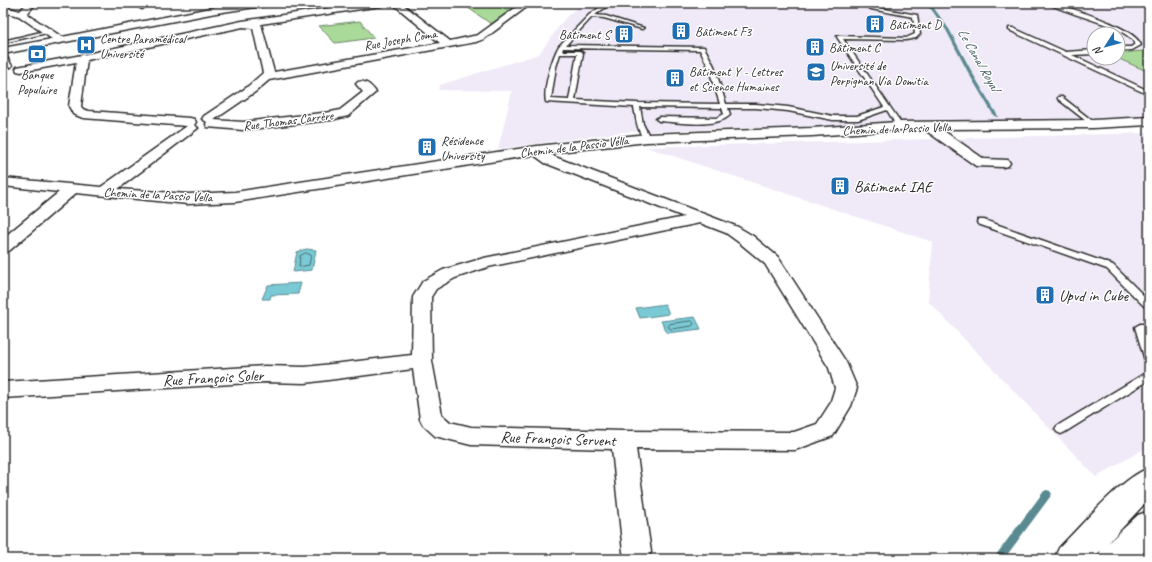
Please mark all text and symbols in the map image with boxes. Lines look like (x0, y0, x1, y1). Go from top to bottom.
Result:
building icon: Bâtiment D (864, 13, 886, 35)
place label: Bâtiment D (889, 17, 943, 33)
building icon: Bâtiment F3 (670, 20, 692, 42)
building icon: Bâtiment S (613, 23, 635, 45)
place label: Bâtiment F3 (695, 24, 753, 40)
street label: Rue Joseph Coma (363, 25, 439, 54)
water label: Le Canal Royal (954, 25, 1005, 97)
north arrow (1086, 26, 1126, 66)
place label: Bâtiment S (559, 27, 613, 43)
place label: Centre Paramédical Université (100, 31, 188, 62)
hospital icon: Centre Paramédical Université (75, 34, 97, 56)
building icon: Bâtiment C (804, 36, 826, 58)
place label: Bâtiment C (829, 40, 882, 56)
bank icon: Banque Populaire (26, 43, 48, 65)
text: N (1089, 43, 1106, 59)
place label: Université de Perpignan Via Domitia (830, 58, 930, 89)
school or university icon: Université de Perpignan Via Domitia (805, 61, 827, 83)
place label: Bâtiment Y - Lettres et Science Humaines (689, 64, 784, 95)
place label: Banque Populaire (18, 67, 57, 98)
building icon: Bâtiment Y - Lettres et Science Humaines (664, 67, 686, 89)
street label: Rue Thomas Carrère (242, 107, 335, 134)
street label: Chemin de la Passio Vella (842, 119, 953, 139)
street label: Chemin de la Passio Vella (519, 132, 631, 162)
place label: Résidence University (441, 133, 486, 164)
building icon: Résidence University (416, 136, 438, 158)
building icon: Bâtiment IAE (829, 175, 851, 197)
place label: Bâtiment IAE (854, 177, 934, 197)
street label: Chemin de la Passio Vella (103, 184, 214, 206)
building icon: Upvd in Cube (1034, 284, 1056, 306)
place label: Upvd in Cube (1059, 286, 1130, 306)
street label: Rue François Soler (162, 365, 265, 391)
street label: Rue François Servent (500, 427, 618, 451)

